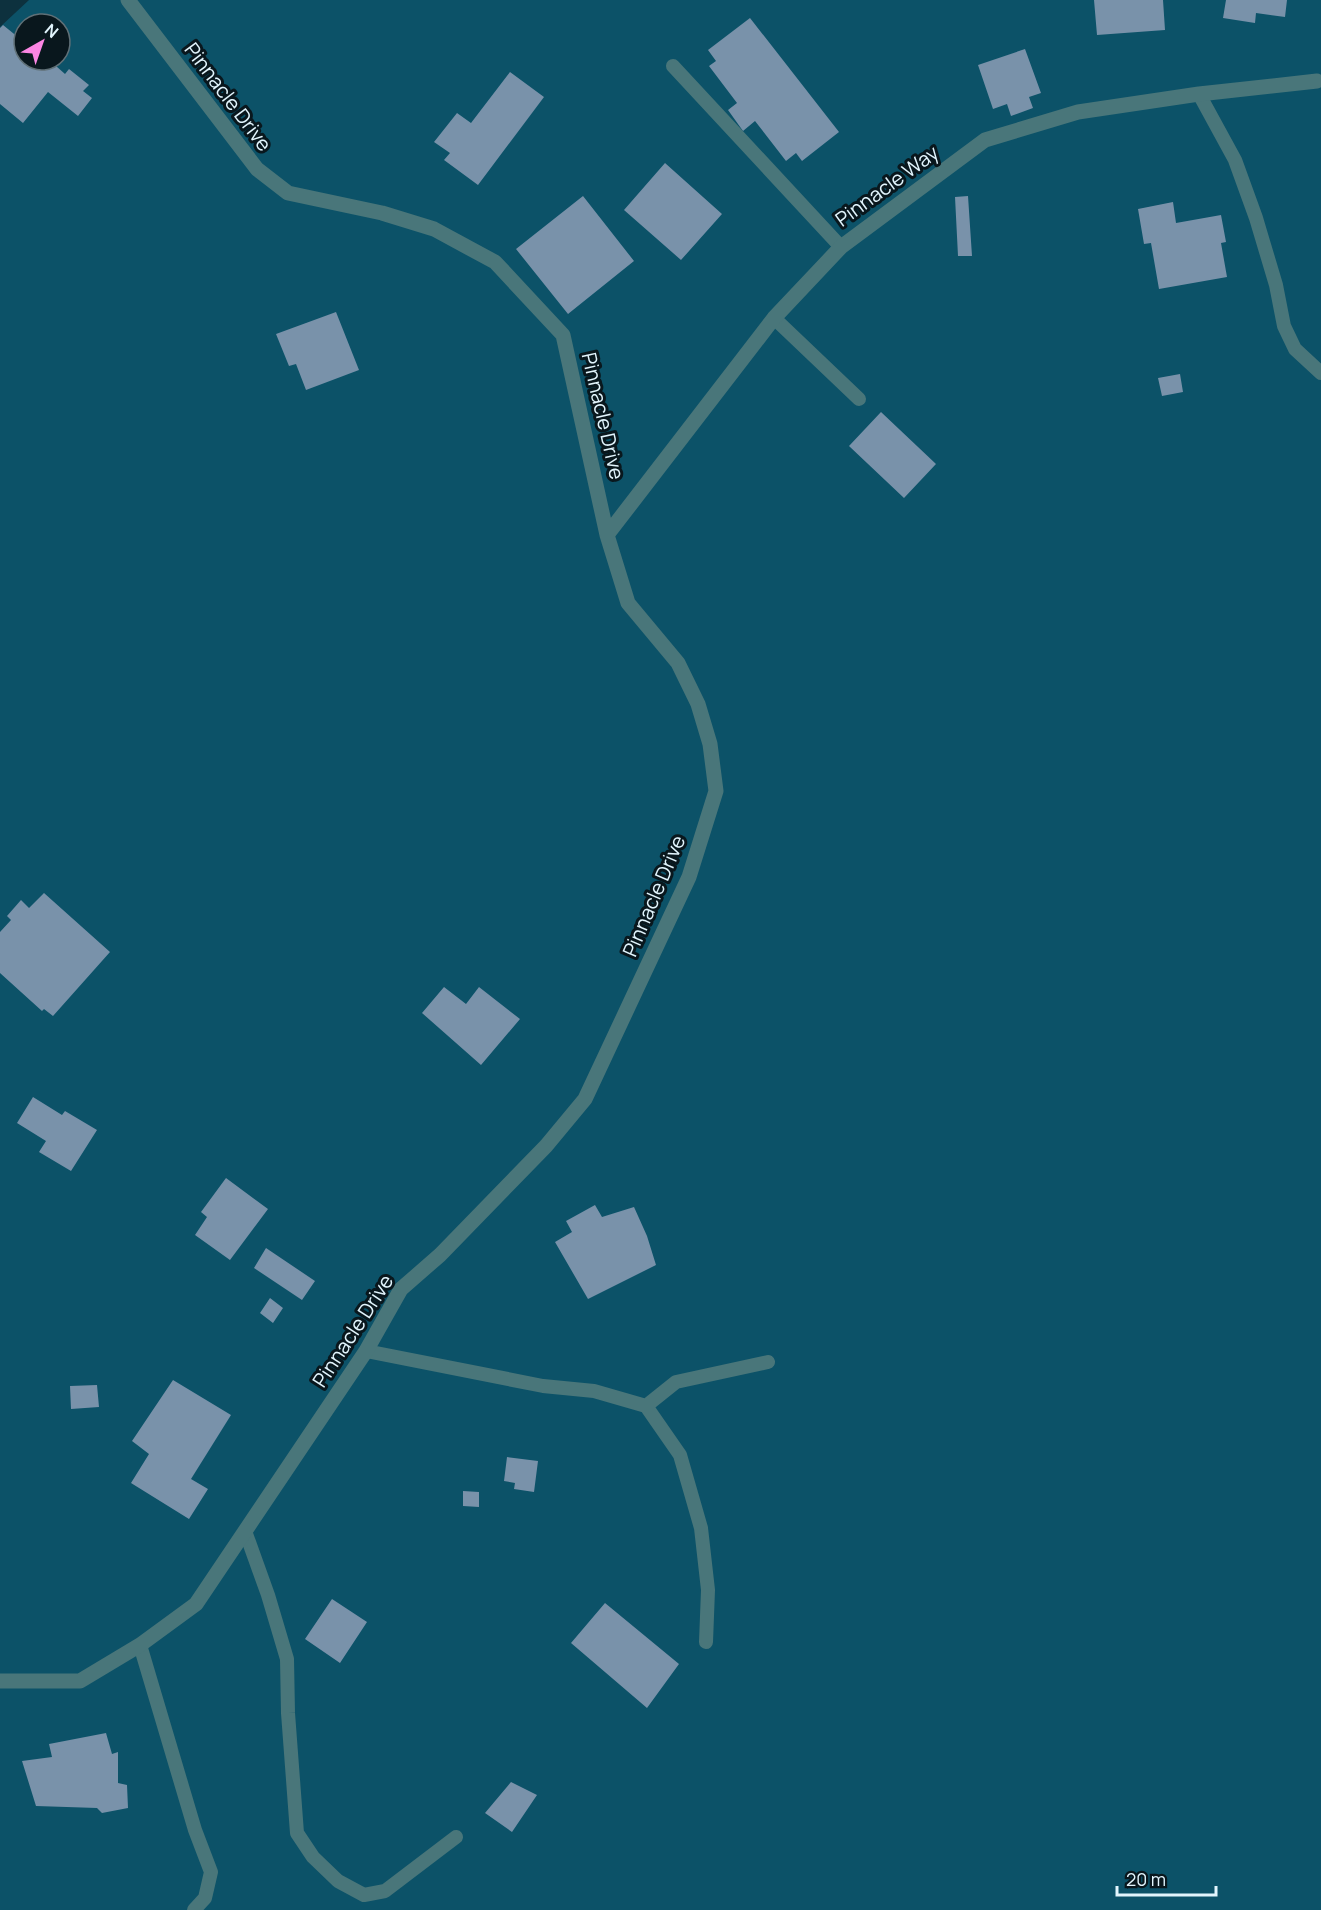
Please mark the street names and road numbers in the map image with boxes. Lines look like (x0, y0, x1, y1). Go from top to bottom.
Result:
street label: Pinnacle Drive (179, 37, 278, 157)
street label: Pinnacle Way (830, 139, 944, 232)
street label: Pinnacle Drive (576, 350, 631, 482)
street label: Pinnacle Drive (616, 831, 691, 961)
street label: Pinnacle Drive (306, 1269, 399, 1392)

